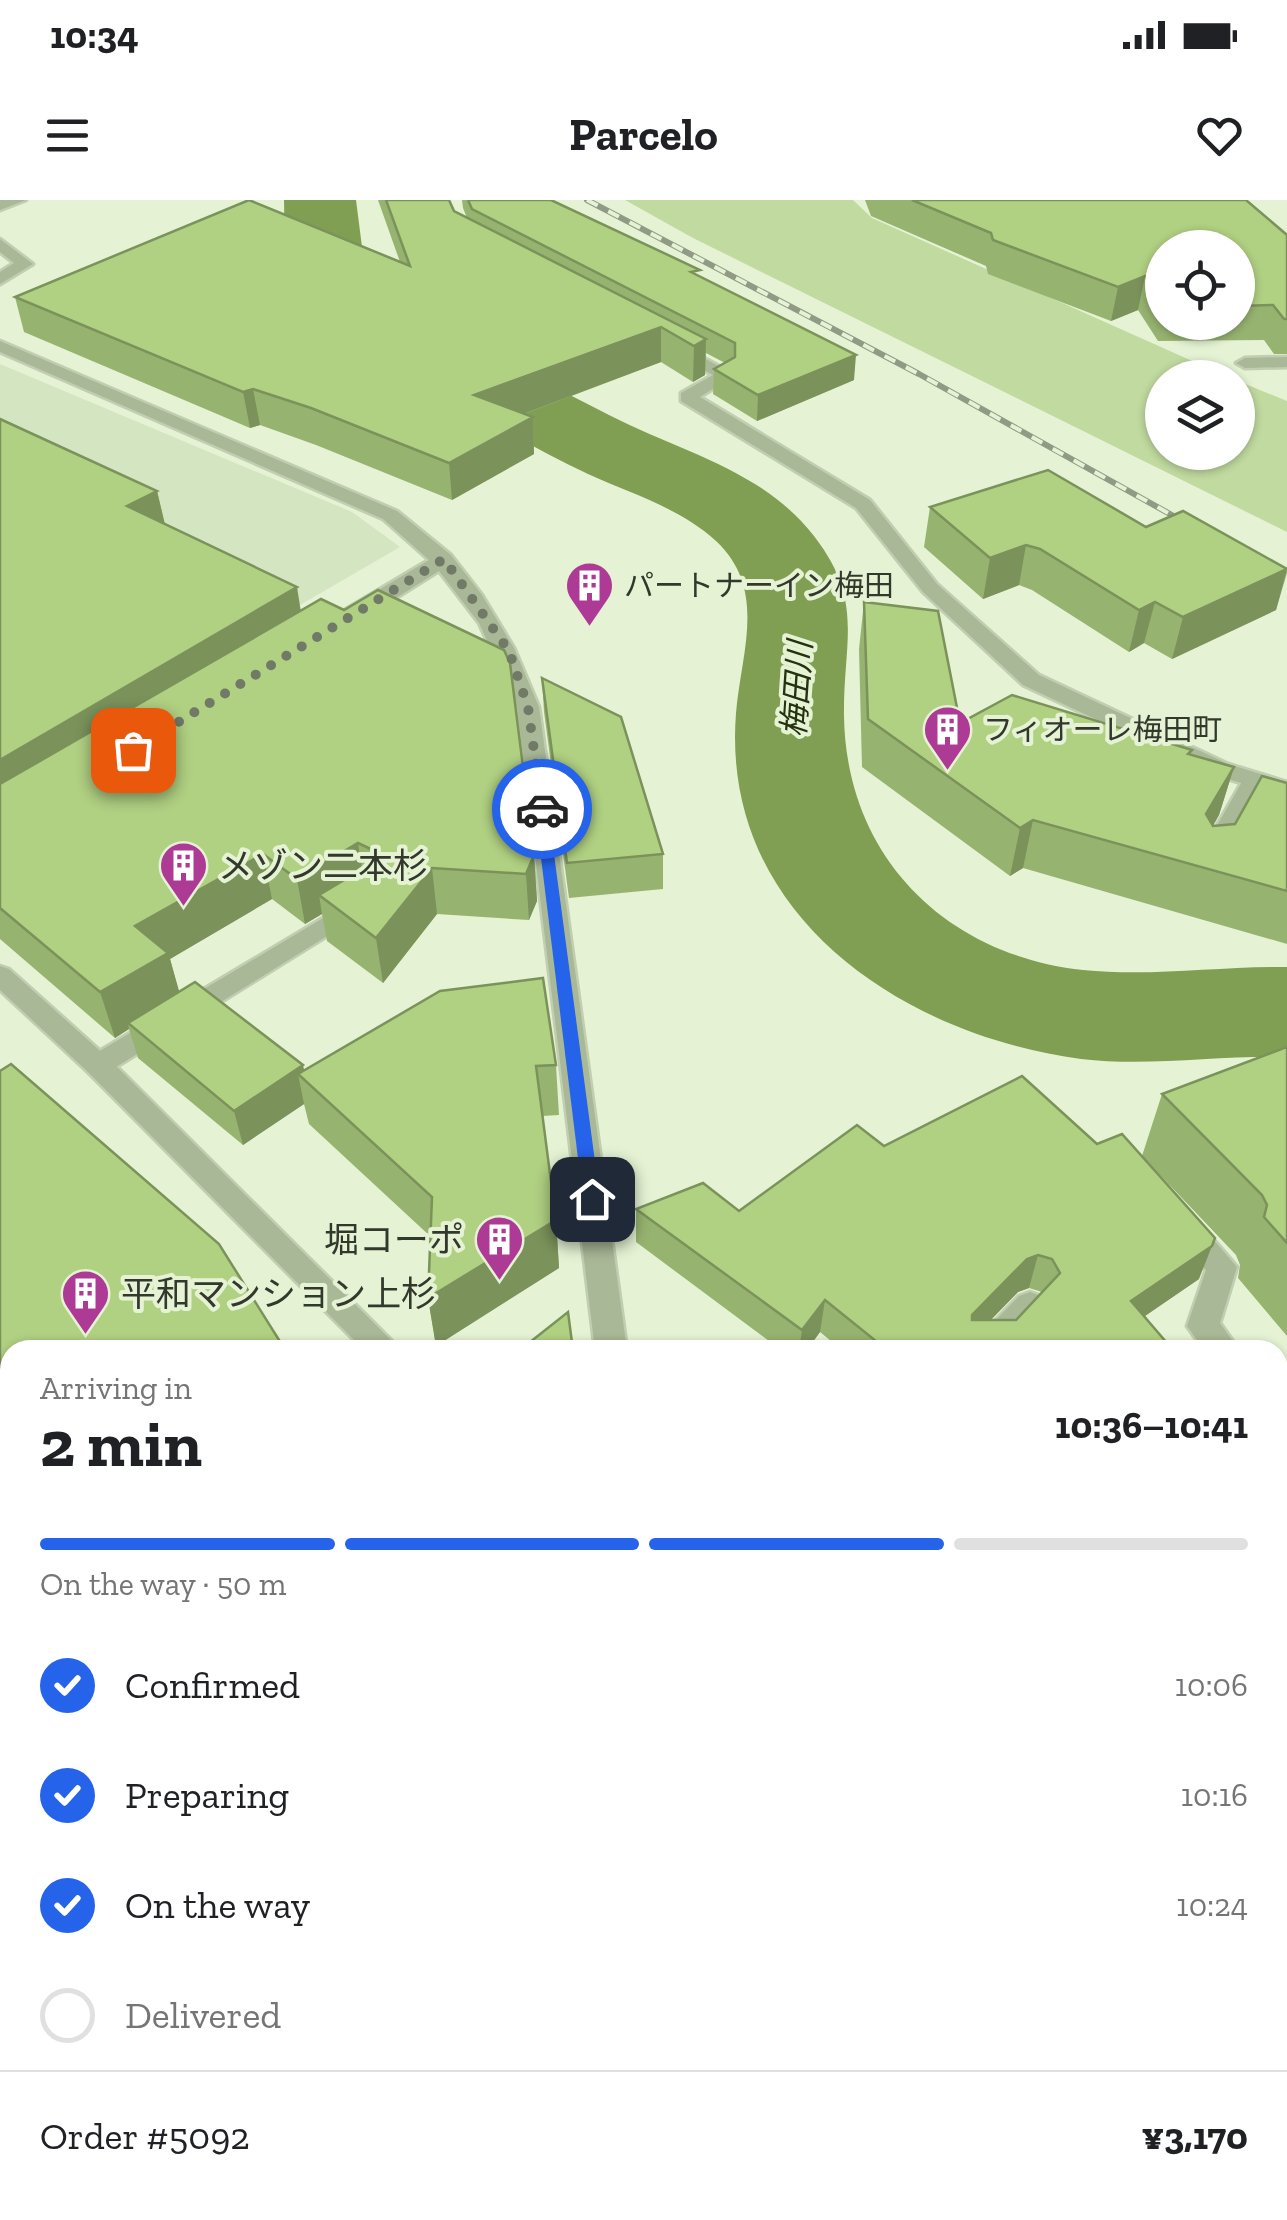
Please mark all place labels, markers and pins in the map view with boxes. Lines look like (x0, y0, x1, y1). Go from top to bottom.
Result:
building icon: パートナーイン梅田 (563, 560, 615, 628)
place label: パートナーイン梅田 (624, 568, 894, 604)
building icon: フィオーレ梅田町 (922, 704, 974, 772)
pin (91, 708, 176, 793)
place label: フィオーレ梅田町 (983, 712, 1222, 748)
building icon: メゾン二本杉 (157, 840, 209, 908)
place label: メゾン二本杉 (218, 845, 428, 887)
pin (550, 1157, 635, 1242)
building icon: 堀コーポ (473, 1214, 525, 1282)
place label: 堀コーポ (324, 1219, 464, 1261)
building icon: 平和マンション上杉 (60, 1268, 112, 1336)
place label: 平和マンション上杉 (121, 1273, 436, 1315)

